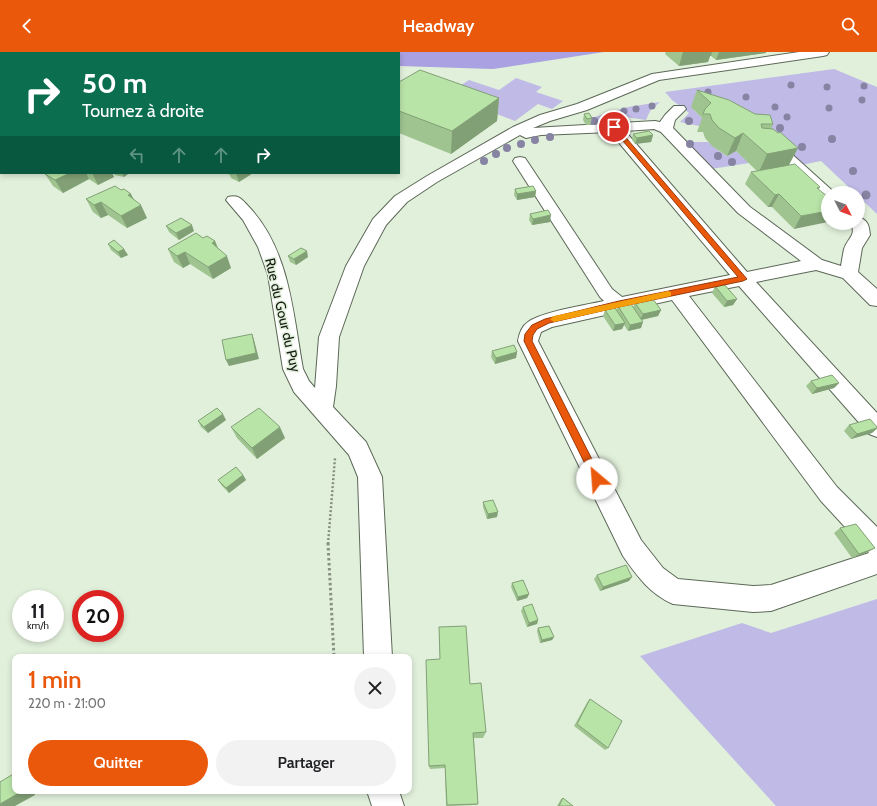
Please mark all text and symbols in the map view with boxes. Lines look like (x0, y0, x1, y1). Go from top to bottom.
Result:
icon: back (16, 15, 38, 37)
text: Headway (403, 15, 474, 37)
icon: search (839, 15, 861, 37)
text: 50 m (82, 66, 147, 100)
icon: right (16, 68, 68, 120)
text: Tournez à droite (82, 100, 204, 122)
pin (597, 110, 631, 144)
icon: arrive (603, 116, 625, 138)
icon: left (126, 144, 148, 166)
icon: ahead (168, 144, 190, 166)
icon: ahead (210, 144, 232, 166)
icon: right (252, 144, 274, 166)
north arrow (821, 186, 865, 230)
map controls (821, 186, 865, 230)
street label: Rue du Gour du Puy (261, 256, 305, 374)
position arrow (576, 458, 618, 500)
speed limit sign: 20 (72, 590, 124, 642)
text: 11 (31, 599, 45, 623)
text: km/h (27, 619, 49, 632)
text: 1 min (28, 665, 82, 694)
button: close (354, 667, 396, 709)
text: 220 m · 21:00 (28, 695, 106, 711)
button: Quitter (28, 740, 208, 786)
button: Partager (216, 740, 396, 786)

